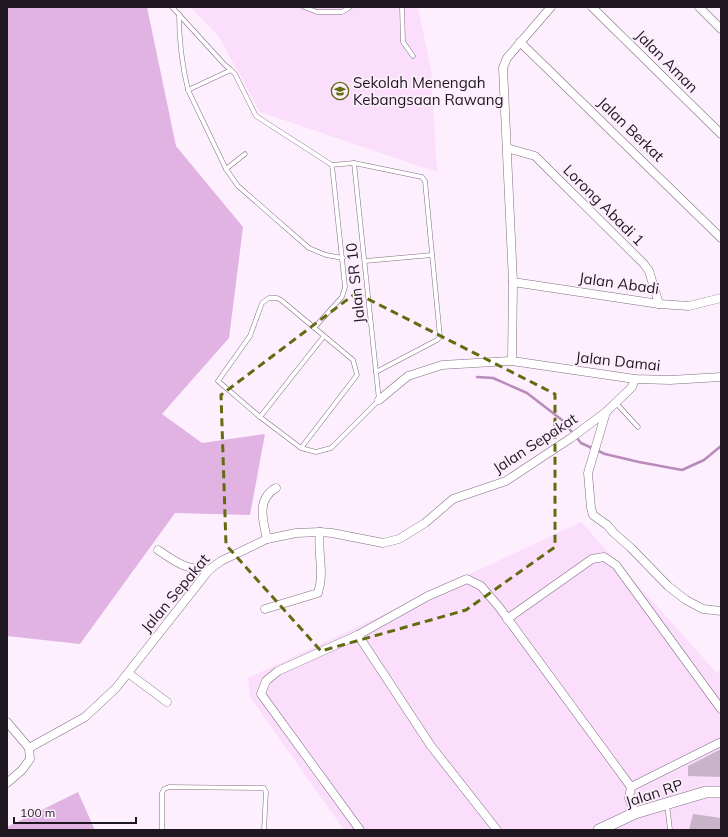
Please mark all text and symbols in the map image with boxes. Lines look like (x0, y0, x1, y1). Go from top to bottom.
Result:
street label: Jalan Aman (632, 26, 702, 96)
place label: Sekolah Menengah Kebangsaan Rawang (353, 73, 503, 109)
school or university icon: Sekolah Menengah Kebangsaan Rawang (330, 81, 350, 101)
street label: Jalan Berkat (594, 93, 668, 165)
street label: Lorong Abadi 1 (560, 161, 648, 249)
street label: Jalan SR 10 (341, 242, 369, 324)
street label: Jalan Abadi (578, 268, 660, 298)
street label: Jalan Damai (575, 347, 661, 375)
street label: Jalan Sepakat (489, 409, 581, 477)
street label: Jalan Sepakat (137, 550, 213, 636)
street label: Jalan RP (623, 775, 685, 811)
scale bar (14, 799, 136, 825)
text: 100 m (20, 805, 55, 820)

